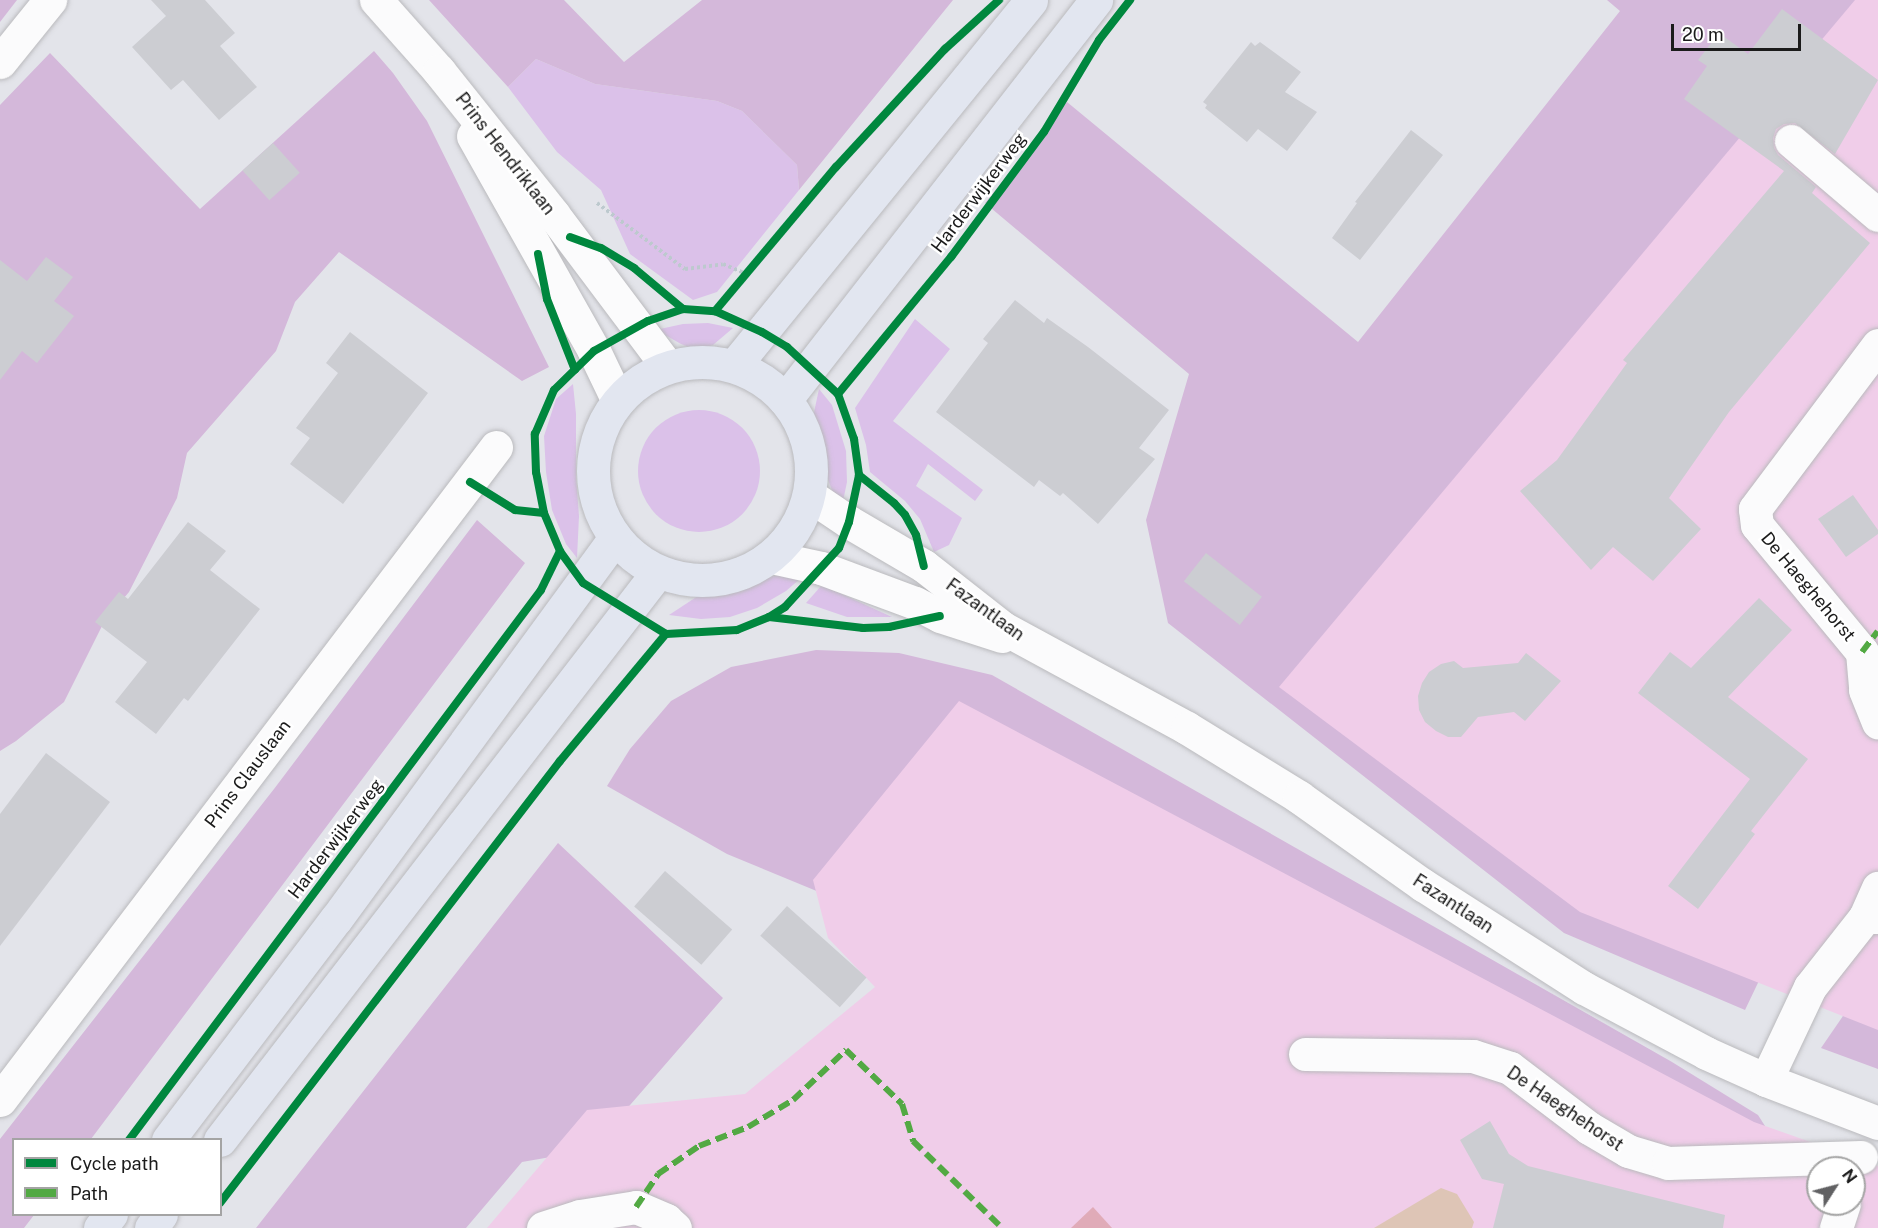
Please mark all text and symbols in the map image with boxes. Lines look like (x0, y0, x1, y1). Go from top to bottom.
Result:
scale bar (1674, 12, 1804, 50)
text: 20 m (1682, 24, 1724, 45)
street label: Prins Hendriklaan (451, 89, 559, 219)
street label: Harderwijkerweg (927, 129, 1031, 257)
street label: De Haeghehorst (1756, 528, 1860, 646)
street label: Fazantlaan (942, 574, 1028, 646)
street label: Prins Clauslaan (200, 716, 296, 832)
street label: Harderwijkerweg (284, 775, 388, 903)
street label: Fazantlaan (1409, 870, 1497, 938)
street label: De Haeghehorst (1503, 1062, 1627, 1156)
legend (12, 1138, 222, 1216)
text: Cycle path (70, 1153, 159, 1174)
north arrow (1806, 1156, 1866, 1216)
text: N (1838, 1166, 1861, 1187)
text: Path (70, 1183, 108, 1204)

